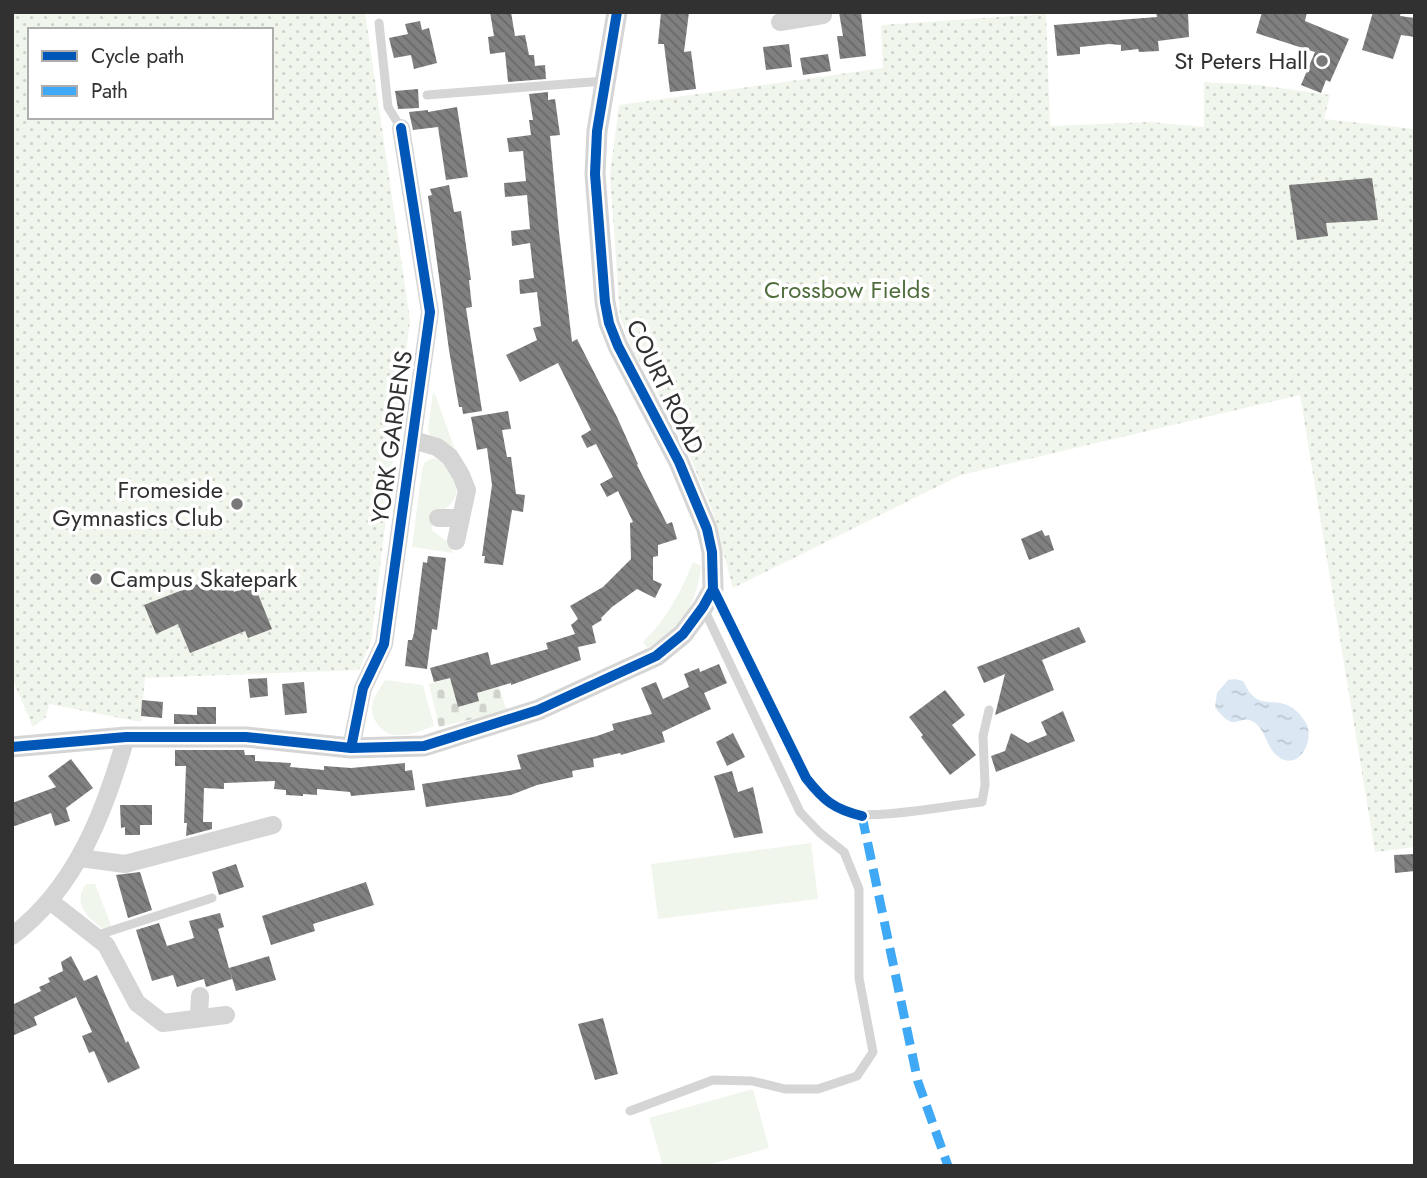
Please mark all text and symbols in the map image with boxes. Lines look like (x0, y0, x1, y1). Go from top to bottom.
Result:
legend (28, 28, 273, 119)
text: Cycle path (91, 41, 184, 71)
place label: St Peters Hall (1174, 43, 1308, 78)
marker: St Peters Hall (1314, 53, 1330, 69)
text: Path (91, 76, 128, 106)
park label: Crossbow Fields (764, 272, 930, 307)
street label: COURT ROAD (618, 313, 713, 460)
street label: YORK GARDENS (362, 348, 421, 525)
place label: Fromeside Gymnastics Club (52, 472, 223, 535)
marker: Fromeside Gymnastics Club (229, 496, 245, 512)
place label: Campus Skatepark (110, 561, 298, 596)
marker: Campus Skatepark (88, 571, 104, 587)

